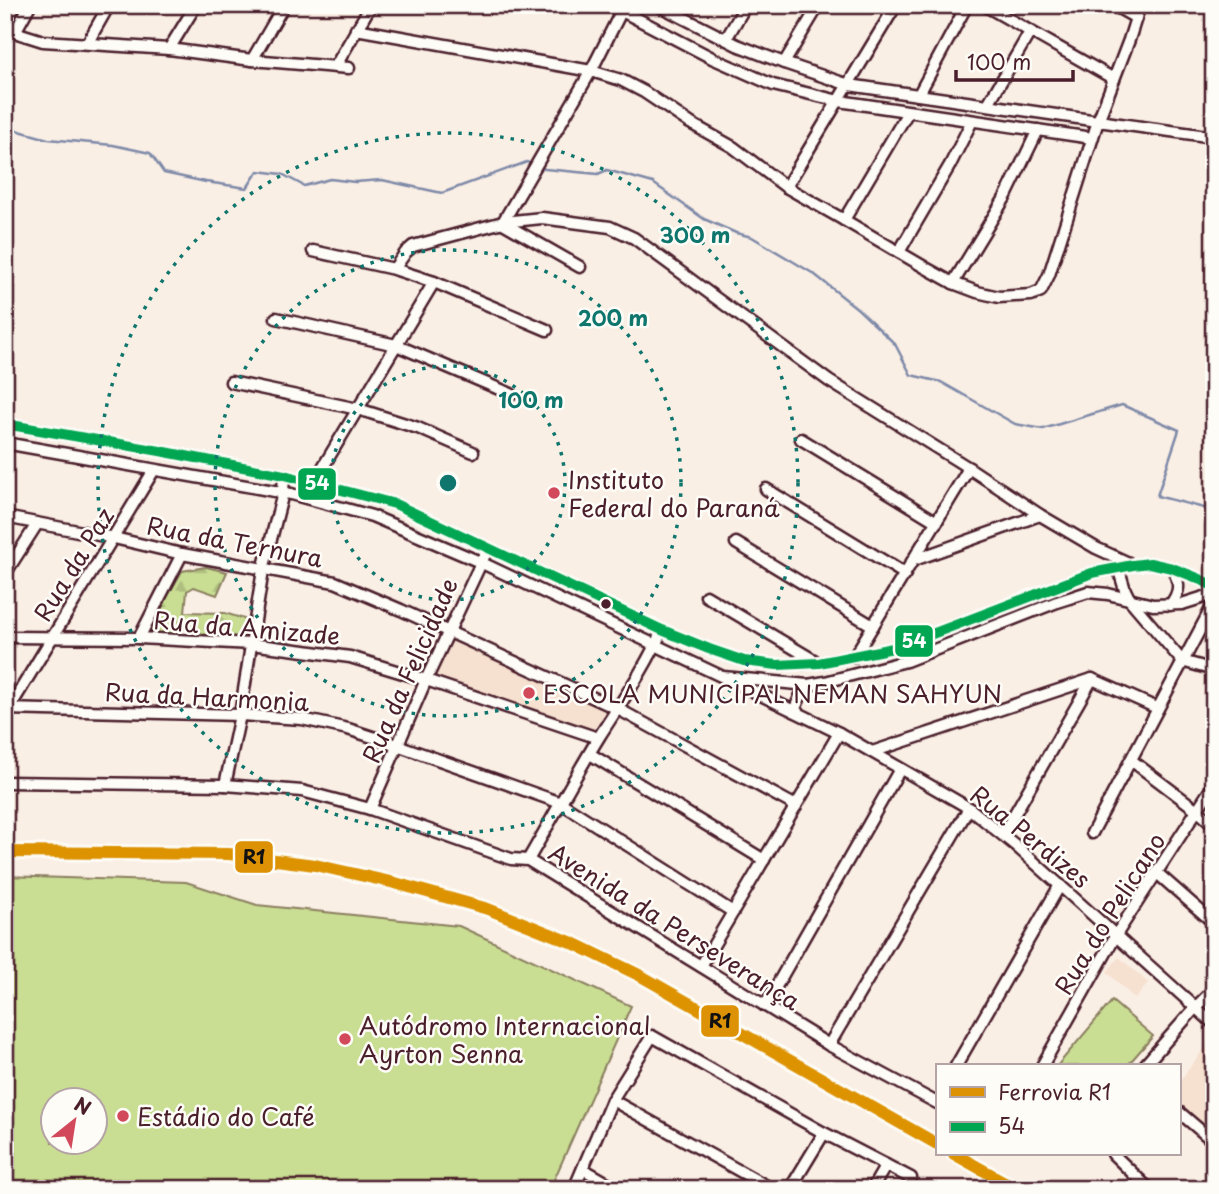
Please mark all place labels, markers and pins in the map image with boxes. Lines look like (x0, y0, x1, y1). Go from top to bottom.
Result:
place label: Instituto Federal do Paraná (568, 461, 780, 525)
centre of rings (436, 471, 460, 495)
marker: Instituto Federal do Paraná (546, 485, 562, 501)
unlabelled marker (599, 597, 613, 611)
place label: ESCOLA MUNICIPAL NEMAN SAHYUN (543, 675, 1002, 711)
marker: ESCOLA MUNICIPAL NEMAN SAHYUN (521, 685, 537, 701)
place label: Autódromo Internacional Ayrton Senna (359, 1007, 650, 1071)
marker: Autódromo Internacional Ayrton Senna (337, 1031, 353, 1047)
place label: Estádio do Café (137, 1098, 315, 1134)
marker: Estádio do Café (115, 1108, 131, 1124)

